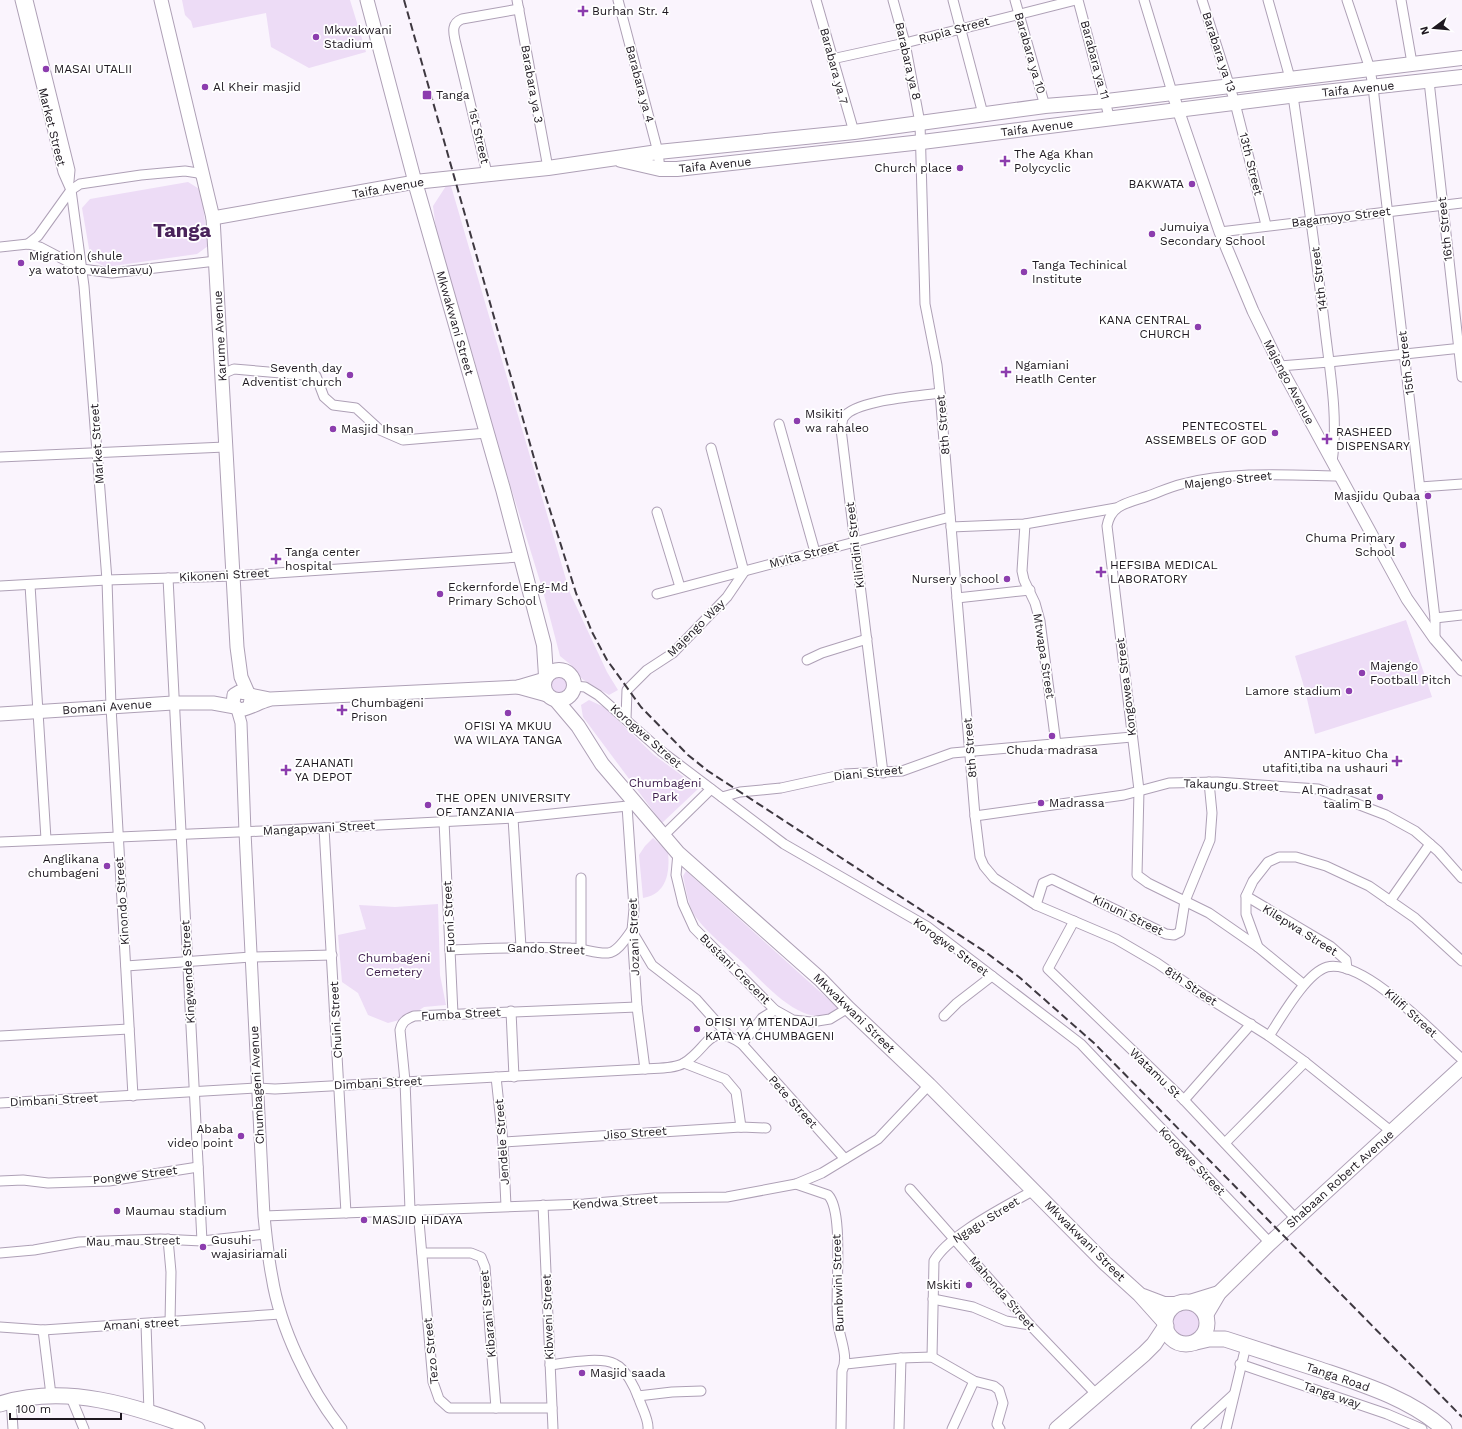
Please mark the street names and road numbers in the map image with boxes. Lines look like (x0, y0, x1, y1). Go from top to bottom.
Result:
street label: Barabara ya 13 (1199, 10, 1239, 94)
street label: Barabara ya 10 (1012, 11, 1048, 95)
street label: Rupia Street (917, 14, 991, 46)
street label: Barabara ya 11 (1078, 19, 1112, 101)
street label: Barabara ya 8 (892, 21, 924, 101)
street label: Barabara ya 7 (817, 26, 851, 106)
street label: Barabara ya 3 (518, 44, 546, 124)
street label: Barabara ya 4 (623, 44, 657, 124)
street label: Taifa Avenue (1321, 78, 1395, 100)
street label: Market Street (35, 86, 69, 168)
street label: 1st Street (466, 107, 492, 165)
street label: Taifa Avenue (1000, 117, 1074, 139)
street label: 13th Street (1236, 131, 1266, 197)
street label: Taifa Avenue (678, 154, 752, 176)
street label: Taifa Avenue (351, 175, 425, 201)
street label: 16th Street (1435, 196, 1455, 262)
street label: Bagamoyo Street (1291, 204, 1391, 230)
street label: 14th Street (1308, 246, 1330, 312)
street label: Mkwakwani Street (433, 269, 477, 377)
street label: Karume Avenue (211, 290, 229, 382)
street label: 15th Street (1395, 330, 1417, 396)
street label: Majengo Avenue (1261, 337, 1317, 427)
street label: 8th Street (933, 394, 953, 456)
street label: Market Street (87, 403, 107, 485)
street label: Majengo Street (1183, 468, 1273, 492)
street label: Kilindini Street (843, 501, 867, 589)
street label: Mvita Street (768, 539, 840, 571)
street label: Kikoneni Street (179, 566, 269, 584)
street label: Majengo Way (664, 596, 728, 660)
street label: Mtwapa Street (1030, 612, 1058, 700)
street label: Kongowea Street (1113, 637, 1139, 737)
street label: Bomani Avenue (62, 697, 152, 717)
street label: Korogwe Street (608, 701, 684, 771)
street label: 8th Street (960, 717, 980, 779)
street label: Diani Street (833, 762, 903, 784)
street label: Takaungu Street (1183, 776, 1279, 794)
street label: Mangapwani Street (262, 818, 376, 838)
street label: Kinondo Street (112, 857, 132, 945)
street label: Fuoni Street (440, 881, 458, 953)
street label: Kinuni Street (1090, 892, 1166, 938)
street label: Jozani Street (626, 898, 642, 976)
street label: Kilepwa Street (1260, 901, 1340, 959)
street label: Korogwe Street (911, 915, 991, 979)
street label: Kingwende Street (178, 920, 198, 1024)
street label: Bustani Crecent (697, 931, 773, 1007)
street label: Gando Street (507, 941, 585, 957)
street label: 8th Street (1162, 963, 1220, 1009)
street label: Mkwakwani Street (810, 970, 898, 1056)
street label: Chuini Street (327, 981, 345, 1059)
street label: Kilifi Street (1382, 986, 1440, 1040)
street label: Fumba Street (421, 1005, 501, 1023)
street label: Chumbageni Avenue (247, 1025, 267, 1145)
street label: Watamu St (1127, 1045, 1183, 1101)
street label: Pete Street (766, 1073, 820, 1131)
street label: Dimbani Street (334, 1074, 422, 1092)
street label: Dimbani Street (10, 1091, 98, 1109)
street label: Jendele Street (492, 1098, 512, 1186)
street label: Jiso Street (603, 1124, 667, 1142)
street label: Korogwe Street (1156, 1124, 1228, 1198)
street label: Shabaan Robert Avenue (1283, 1127, 1397, 1231)
street label: Pongwe Street (92, 1163, 178, 1187)
street label: Kendwa Street (572, 1192, 658, 1212)
street label: Ngagu Street (950, 1194, 1022, 1246)
street label: Mkwakwani Street (1042, 1198, 1128, 1284)
street label: Mau mau Street (86, 1233, 180, 1249)
street label: Bumbwini Street (829, 1234, 847, 1332)
street label: Mahonda Street (966, 1253, 1038, 1333)
street label: Kibarani Street (477, 1270, 499, 1358)
street label: Kibweni Street (540, 1274, 556, 1360)
street label: Amani street (103, 1315, 179, 1333)
street label: Tezo Street (421, 1317, 441, 1385)
street label: Tanga Road (1304, 1360, 1372, 1394)
street label: Tanga way (1302, 1379, 1363, 1412)

